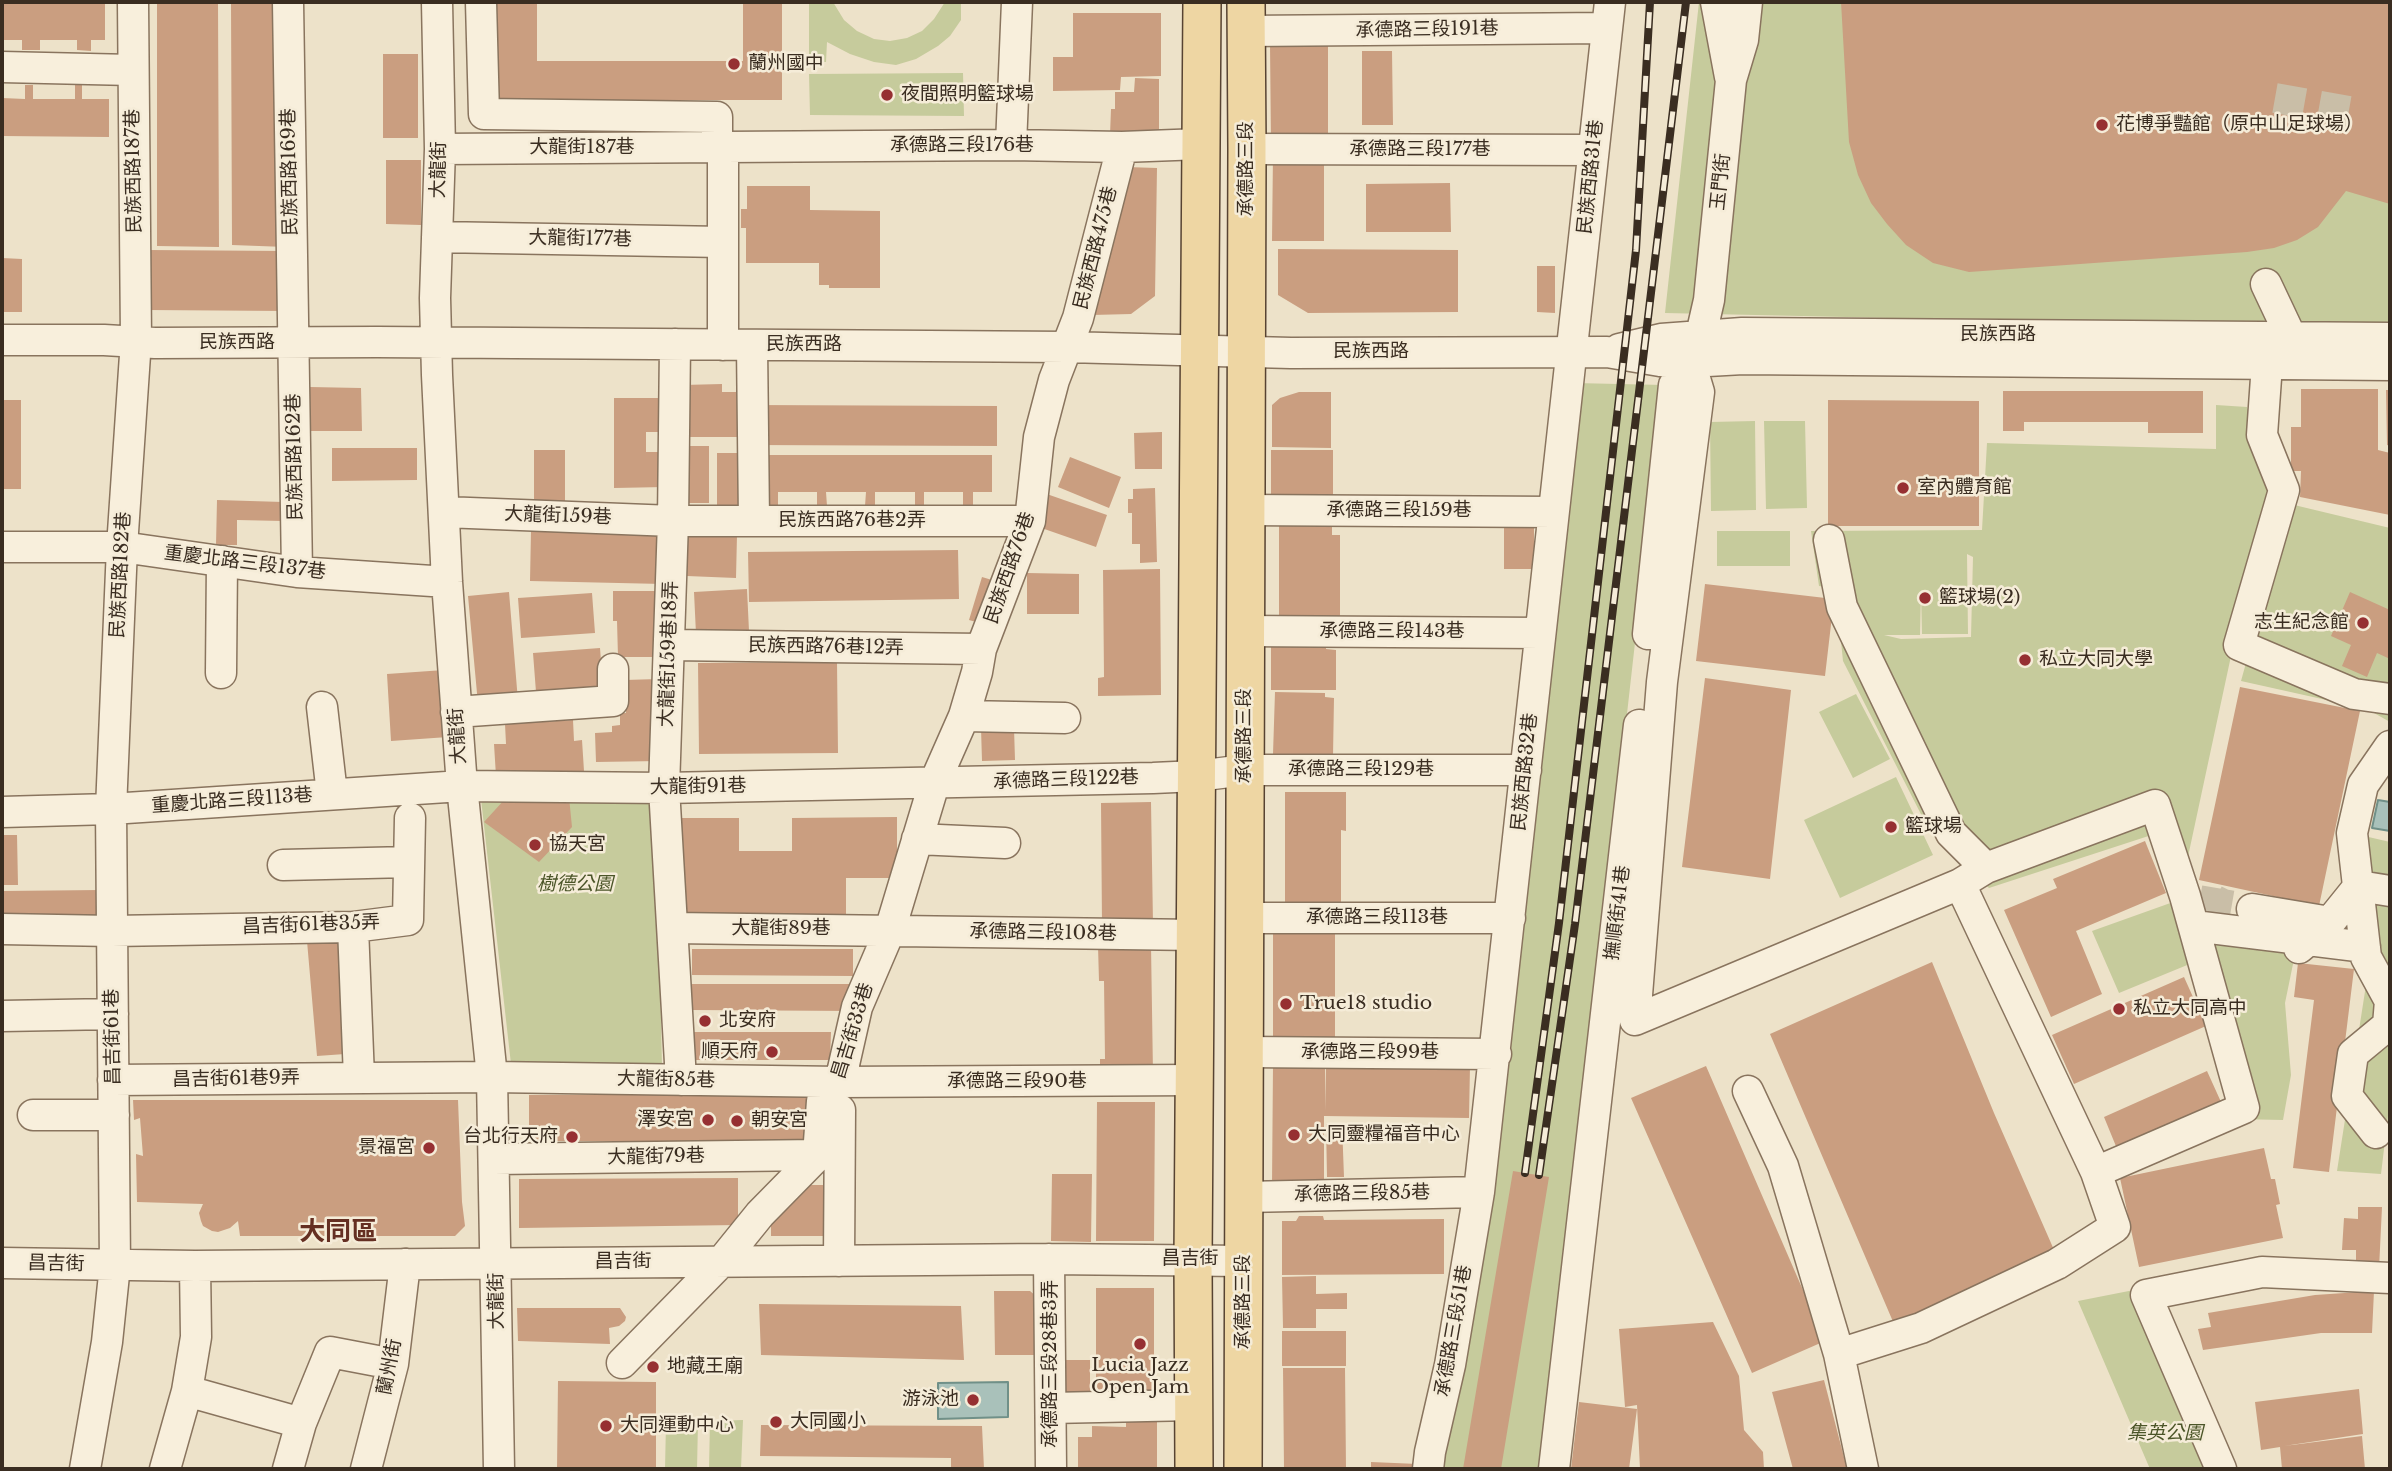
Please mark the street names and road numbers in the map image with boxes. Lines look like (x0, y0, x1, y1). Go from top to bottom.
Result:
street label: 承德路三段191巷 (1355, 17, 1499, 43)
street label: 民族西路169巷 (277, 108, 303, 236)
street label: 民族西路187巷 (122, 109, 146, 233)
street label: 民族西路31巷 (1574, 119, 1608, 235)
street label: 承德路三段 (1236, 122, 1258, 216)
street label: 承德路三段176巷 (890, 135, 1034, 157)
street label: 大龍街187巷 (529, 137, 635, 159)
street label: 承德路三段177巷 (1349, 139, 1491, 161)
street label: 大龍街 (427, 141, 451, 199)
street label: 玉門街 (1707, 152, 1735, 212)
street label: 民族西路475巷 (1070, 184, 1122, 312)
street label: 大龍街177巷 (528, 227, 632, 251)
street label: 民族西路 (1960, 324, 2036, 346)
street label: 民族西路 (199, 332, 275, 354)
street label: 民族西路 (766, 334, 842, 356)
street label: 民族西路 (1333, 341, 1409, 363)
street label: 民族西路162巷 (282, 393, 308, 521)
street label: 承德路三段159巷 (1326, 500, 1472, 522)
street label: 大龍街159巷 (504, 503, 612, 529)
street label: 民族西路76巷 (980, 509, 1040, 627)
street label: 民族西路76巷2弄 (778, 510, 926, 532)
street label: 民族西路182巷 (106, 511, 136, 639)
street label: 重慶北路三段137巷 (163, 542, 327, 584)
street label: 大龍街159巷18弄 (655, 580, 683, 728)
street label: 承德路三段143巷 (1319, 621, 1465, 643)
street label: 民族西路76巷12弄 (748, 634, 904, 660)
street label: 承德路三段 (1234, 689, 1256, 783)
street label: 大龍街 (445, 707, 471, 765)
street label: 民族西路32巷 (1507, 712, 1543, 832)
street label: 承德路三段129巷 (1288, 759, 1434, 781)
street label: 承德路三段122巷 (993, 766, 1139, 794)
street label: 大龍街91巷 (649, 775, 747, 799)
street label: 重慶北路三段113巷 (151, 784, 313, 818)
street label: 撫順街41巷 (1601, 864, 1635, 962)
street label: 承德路三段113巷 (1306, 907, 1448, 929)
street label: 昌吉街61巷35弄 (242, 911, 380, 939)
street label: 大龍街89巷 (731, 918, 831, 940)
street label: 承德路三段108巷 (969, 920, 1117, 946)
street label: 昌吉街33巷 (828, 980, 878, 1082)
street label: 昌吉街61巷 (101, 988, 125, 1086)
street label: 承德路三段99巷 (1301, 1042, 1439, 1064)
street label: 昌吉街61巷9弄 (172, 1066, 300, 1092)
street label: 大龍街85巷 (617, 1068, 715, 1092)
street label: 承德路三段90巷 (947, 1071, 1087, 1093)
street label: 大龍街79巷 (607, 1145, 705, 1169)
street label: 承德路三段85巷 (1294, 1181, 1430, 1207)
street label: 昌吉街 (1162, 1248, 1218, 1270)
street label: 昌吉街 (595, 1251, 651, 1273)
street label: 昌吉街 (27, 1252, 85, 1276)
street label: 承德路三段 (1233, 1255, 1255, 1349)
street label: 承德路三段51巷 (1431, 1263, 1477, 1399)
street label: 大龍街 (485, 1272, 509, 1330)
street label: 承德路三段28巷3弄 (1040, 1280, 1062, 1448)
street label: 蘭州街 (373, 1337, 407, 1397)

